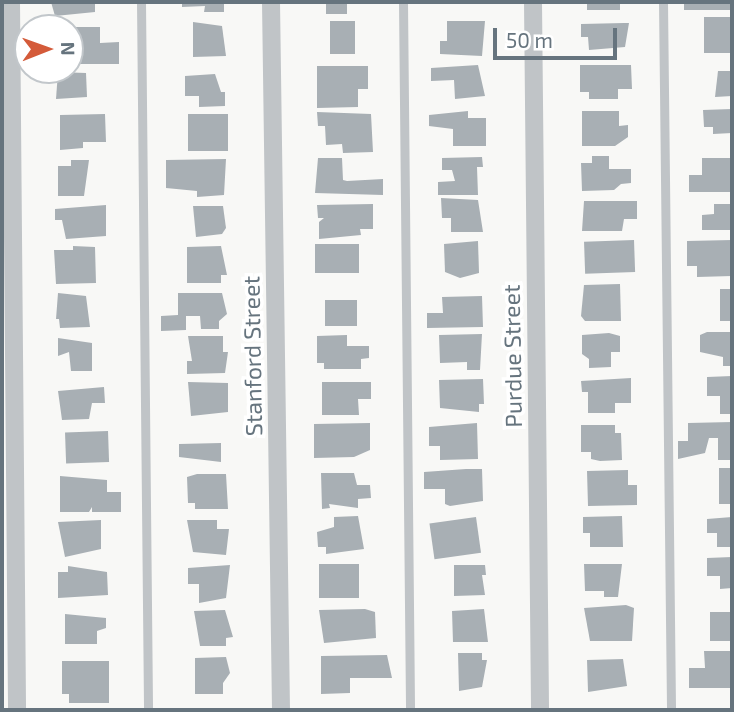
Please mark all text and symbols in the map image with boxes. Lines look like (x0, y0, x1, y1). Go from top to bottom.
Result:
north arrow (14, 14, 84, 84)
scale bar (496, 14, 620, 58)
text: 50 m (506, 27, 553, 52)
text: N (57, 42, 80, 56)
street label: Stanford Street (237, 276, 267, 436)
street label: Purdue Street (497, 284, 527, 428)

